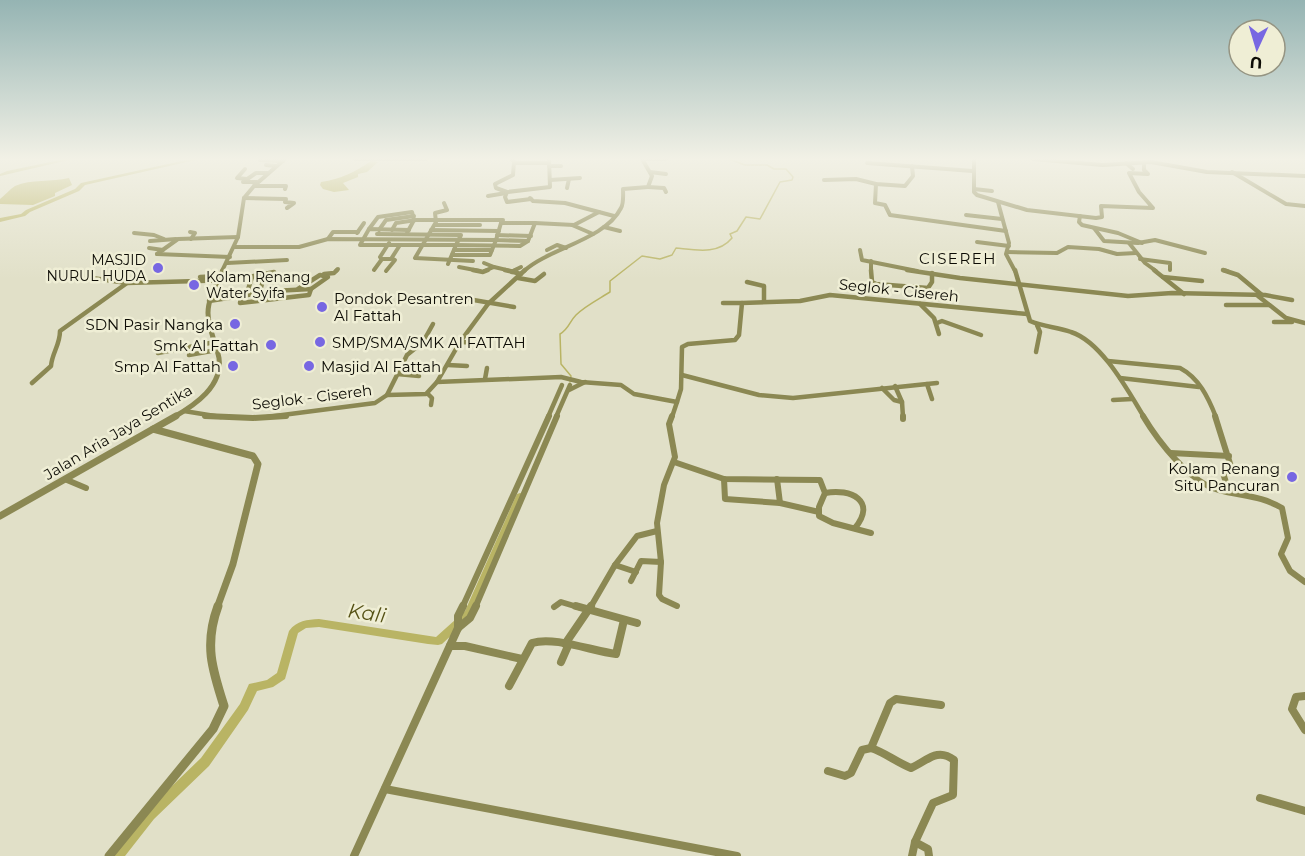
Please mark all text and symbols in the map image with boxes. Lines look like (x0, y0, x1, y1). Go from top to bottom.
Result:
north arrow (1227, 18, 1287, 78)
text: U (1249, 53, 1263, 72)
district label: CISEREH (919, 249, 997, 268)
place label: MASJID NURUL HUDA (46, 251, 147, 285)
marker: MASJID NURUL HUDA (151, 261, 165, 275)
place label: Kolam Renang Water Syifa (206, 268, 310, 302)
street label: Seglok - Cisereh (838, 274, 960, 306)
marker: Kolam Renang Water Syifa (187, 278, 201, 292)
place label: Pondok Pesantren Al Fattah (334, 289, 474, 325)
marker: Pondok Pesantren Al Fattah (315, 300, 329, 314)
place label: SDN Pasir Nangka (85, 315, 223, 334)
marker: SDN Pasir Nangka (228, 317, 242, 331)
place label: SMP/SMA/SMK Al FATTAH (332, 333, 526, 352)
marker: SMP/SMA/SMK Al FATTAH (313, 335, 327, 349)
place label: Smk Al Fattah (154, 336, 259, 355)
marker: Smk Al Fattah (264, 338, 278, 352)
place label: Smp Al Fattah (114, 357, 221, 376)
place label: Masjid Al Fattah (321, 357, 441, 376)
marker: Smp Al Fattah (226, 359, 240, 373)
marker: Masjid Al Fattah (302, 359, 316, 373)
street label: Jalan Aria Jaya Sentika (40, 380, 196, 484)
street label: Seglok - Cisereh (251, 380, 373, 414)
place label: Kolam Renang Situ Pancuran (1168, 459, 1280, 495)
marker: Kolam Renang Situ Pancuran (1285, 470, 1299, 484)
water label: Kali (346, 598, 388, 628)

